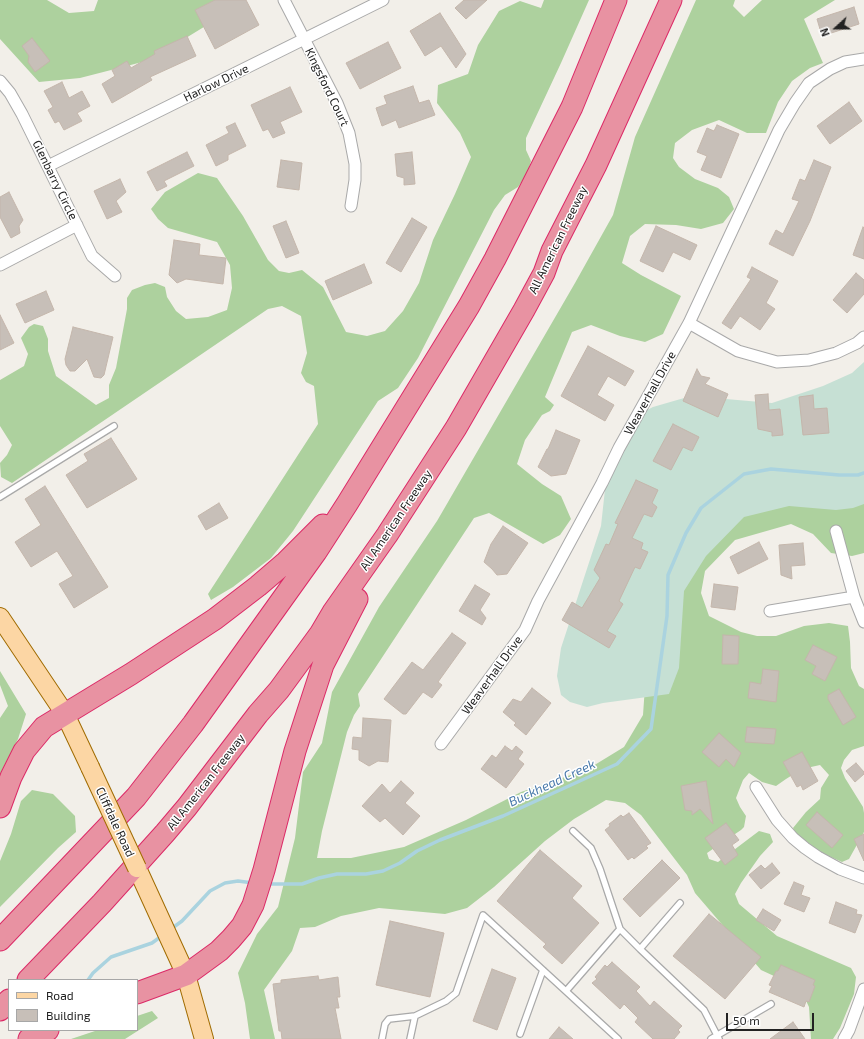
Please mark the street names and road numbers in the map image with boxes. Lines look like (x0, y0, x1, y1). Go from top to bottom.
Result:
street label: Kingsford Court (302, 46, 352, 128)
street label: Harlow Drive (181, 61, 251, 105)
street label: Glenbarry Circle (29, 138, 81, 222)
street label: All American Freeway (526, 184, 590, 296)
street label: Weaverhall Drive (621, 349, 679, 437)
street label: All American Freeway (357, 467, 435, 573)
street label: Weaverhall Drive (459, 633, 525, 717)
street label: All American Freeway (164, 731, 248, 833)
street label: Cliffdale Road (92, 785, 138, 859)

